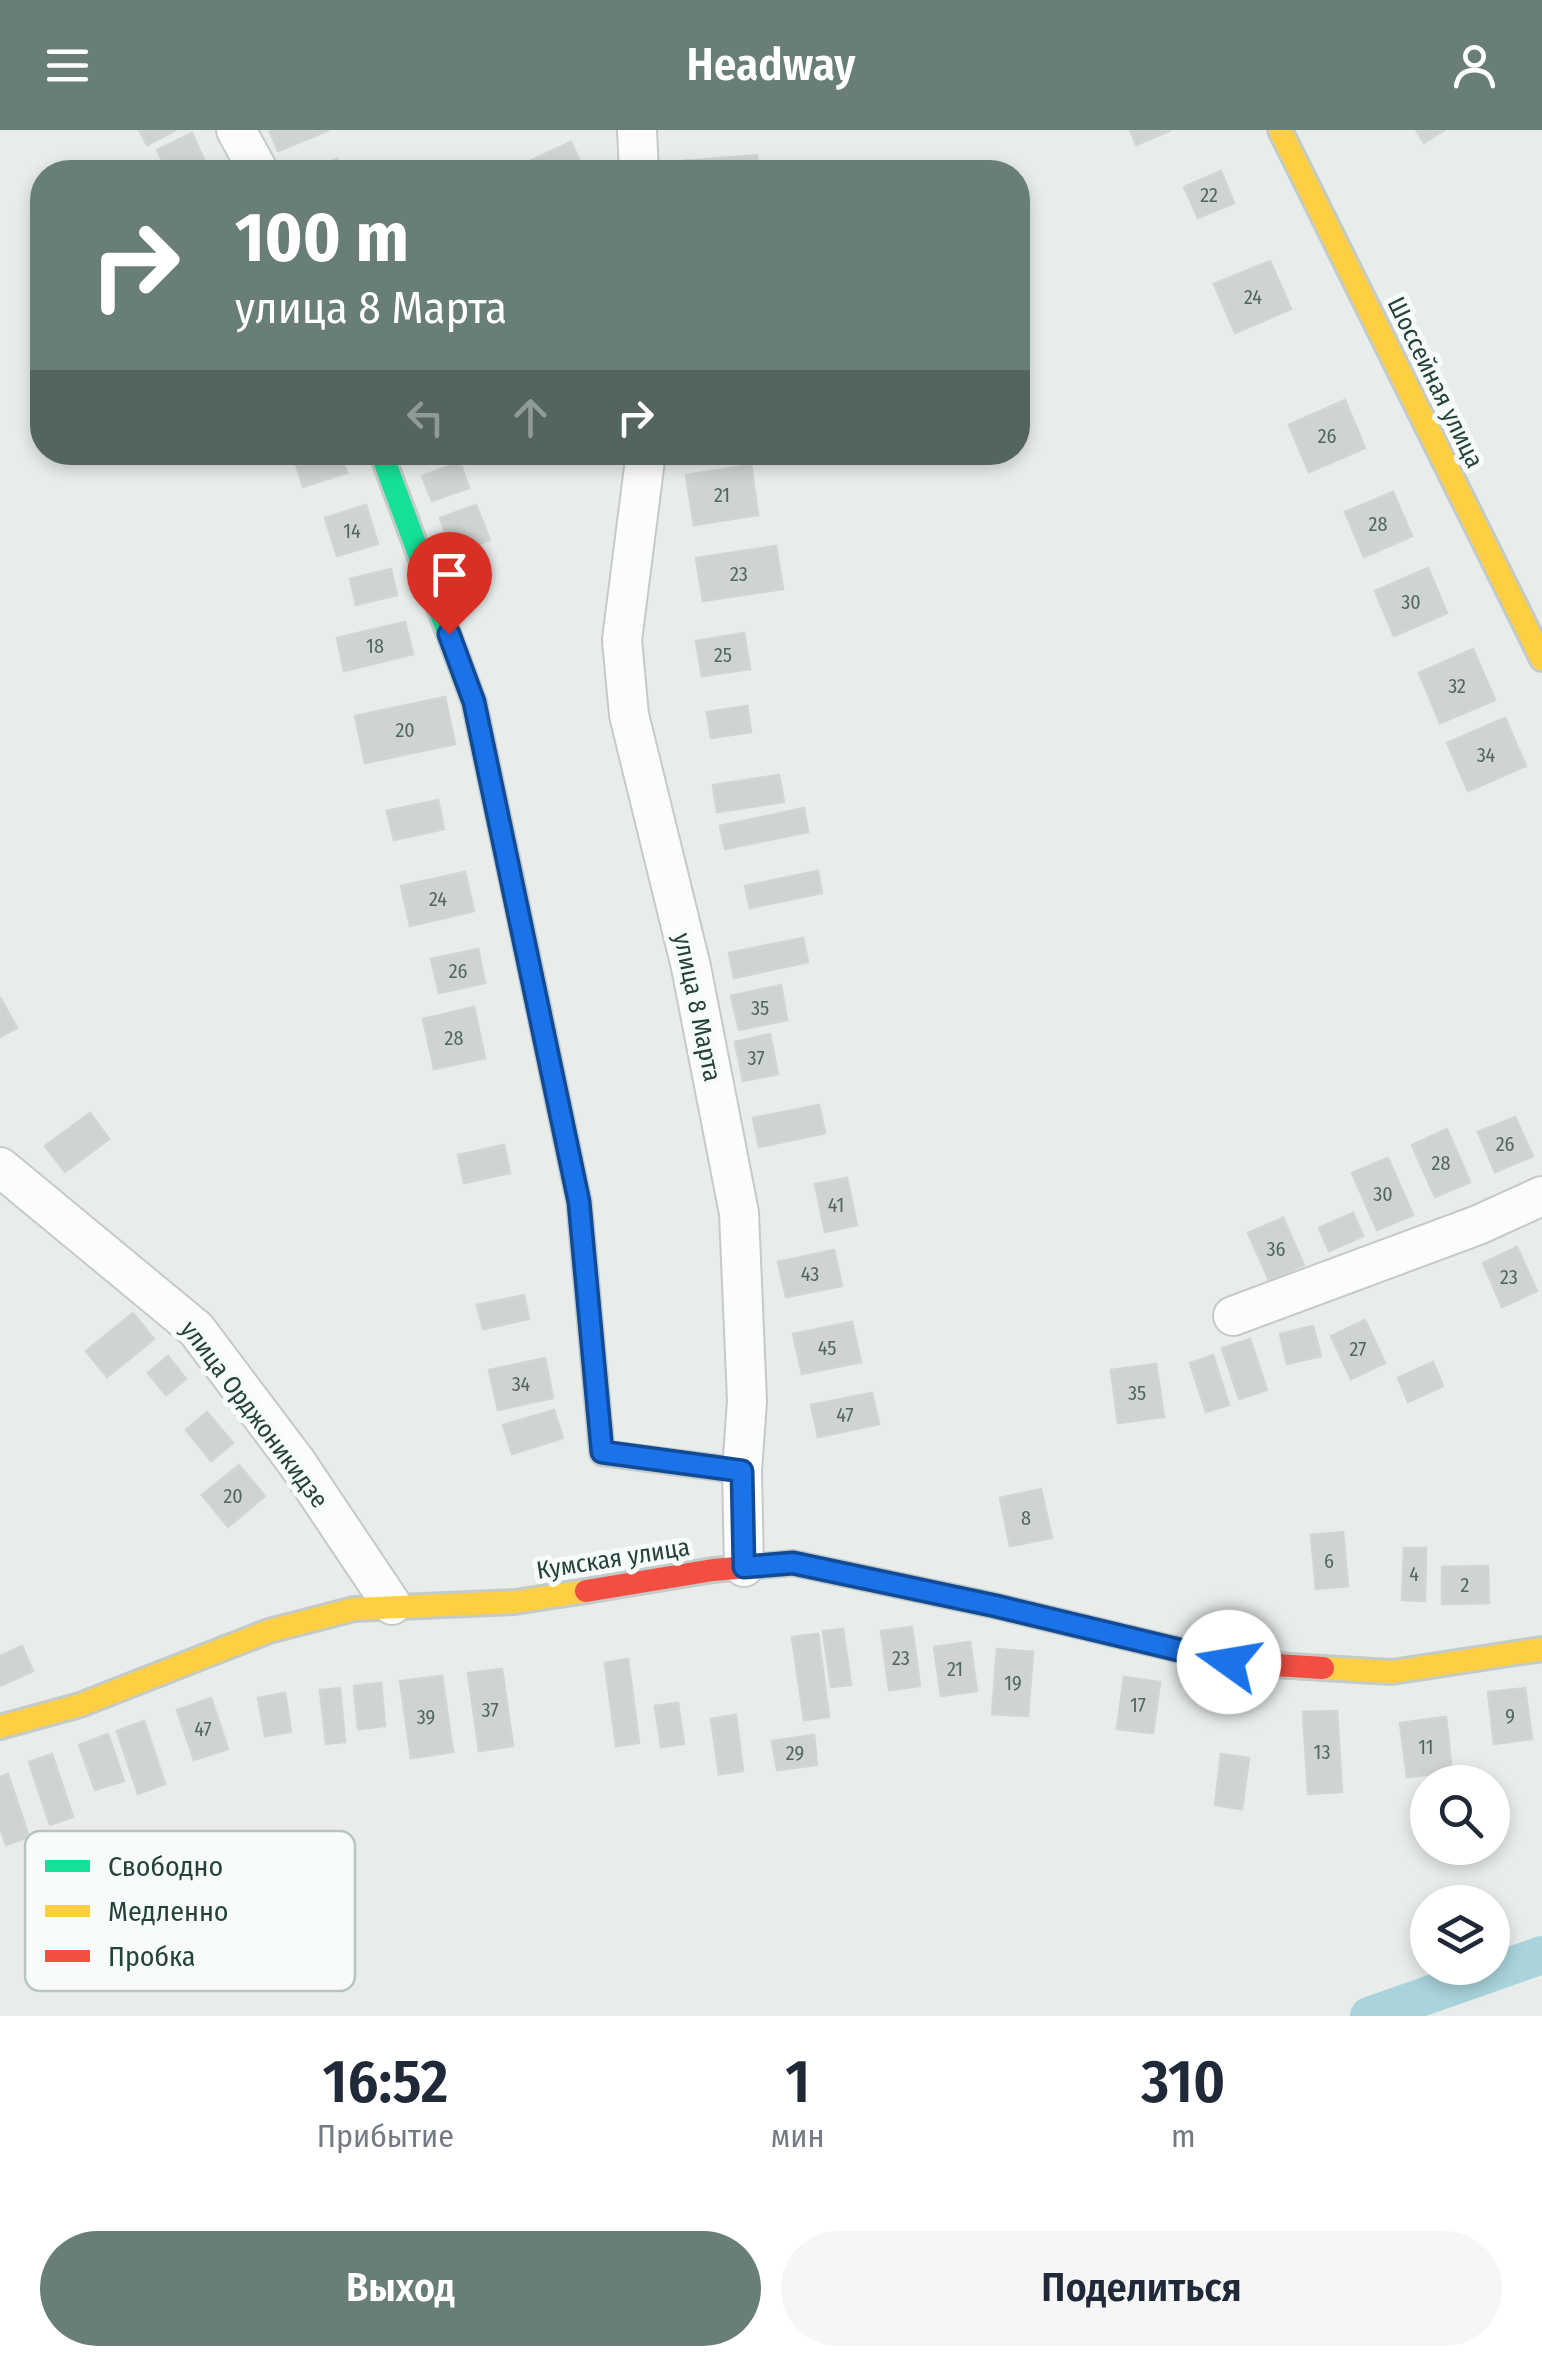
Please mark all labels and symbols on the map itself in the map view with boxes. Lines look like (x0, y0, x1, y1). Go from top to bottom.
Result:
house number: 22 (1200, 183, 1218, 207)
house number: 24 (1244, 285, 1262, 309)
street label: Шоссейная улица (1381, 292, 1489, 473)
house number: 26 (1318, 424, 1336, 448)
house number: 21 (714, 483, 730, 507)
house number: 28 (1369, 512, 1387, 536)
house number: 14 (343, 519, 361, 543)
pin (407, 532, 492, 635)
house number: 23 (730, 562, 748, 586)
house number: 30 (1401, 590, 1421, 614)
house number: 18 (366, 634, 384, 658)
house number: 25 (714, 643, 732, 667)
house number: 32 (1448, 674, 1466, 698)
house number: 20 (395, 718, 415, 742)
house number: 34 (1477, 743, 1496, 767)
house number: 24 (429, 887, 447, 911)
street label: улица 8 Марта (667, 930, 727, 1084)
house number: 26 (449, 959, 467, 983)
house number: 35 (751, 996, 769, 1020)
house number: 28 (445, 1026, 463, 1050)
house number: 37 (747, 1046, 765, 1070)
house number: 26 (1496, 1132, 1514, 1156)
house number: 28 (1432, 1151, 1450, 1175)
house number: 30 (1373, 1182, 1393, 1206)
house number: 41 (828, 1193, 844, 1217)
house number: 36 (1267, 1237, 1286, 1261)
house number: 43 (801, 1262, 819, 1286)
house number: 23 (1500, 1265, 1518, 1289)
street label: улица Орджоникидзе (174, 1315, 334, 1514)
house number: 45 (818, 1336, 836, 1360)
house number: 27 (1350, 1337, 1366, 1361)
house number: 34 (512, 1372, 531, 1396)
house number: 35 (1128, 1381, 1146, 1405)
house number: 47 (836, 1403, 854, 1427)
house number: 20 (223, 1484, 243, 1508)
house number: 8 (1021, 1506, 1031, 1530)
street label: Кумская улица (534, 1532, 692, 1586)
house number: 6 (1324, 1549, 1334, 1573)
house number: 4 (1409, 1562, 1419, 1586)
house number: 2 (1461, 1573, 1470, 1597)
position arrow (1177, 1610, 1281, 1714)
house number: 23 (892, 1646, 910, 1670)
house number: 21 (947, 1657, 963, 1681)
house number: 19 (1004, 1671, 1022, 1695)
house number: 17 (1130, 1693, 1146, 1717)
house number: 37 (481, 1698, 499, 1722)
house number: 9 (1505, 1704, 1515, 1728)
house number: 39 (417, 1705, 435, 1729)
house number: 47 (194, 1717, 212, 1741)
house number: 11 (1418, 1735, 1434, 1759)
house number: 13 (1314, 1740, 1330, 1764)
house number: 29 (786, 1741, 804, 1765)
legend (25, 1831, 355, 1991)
text: Свободно (108, 1850, 223, 1883)
text: Медленно (108, 1895, 229, 1928)
text: Пробка (108, 1940, 195, 1973)

